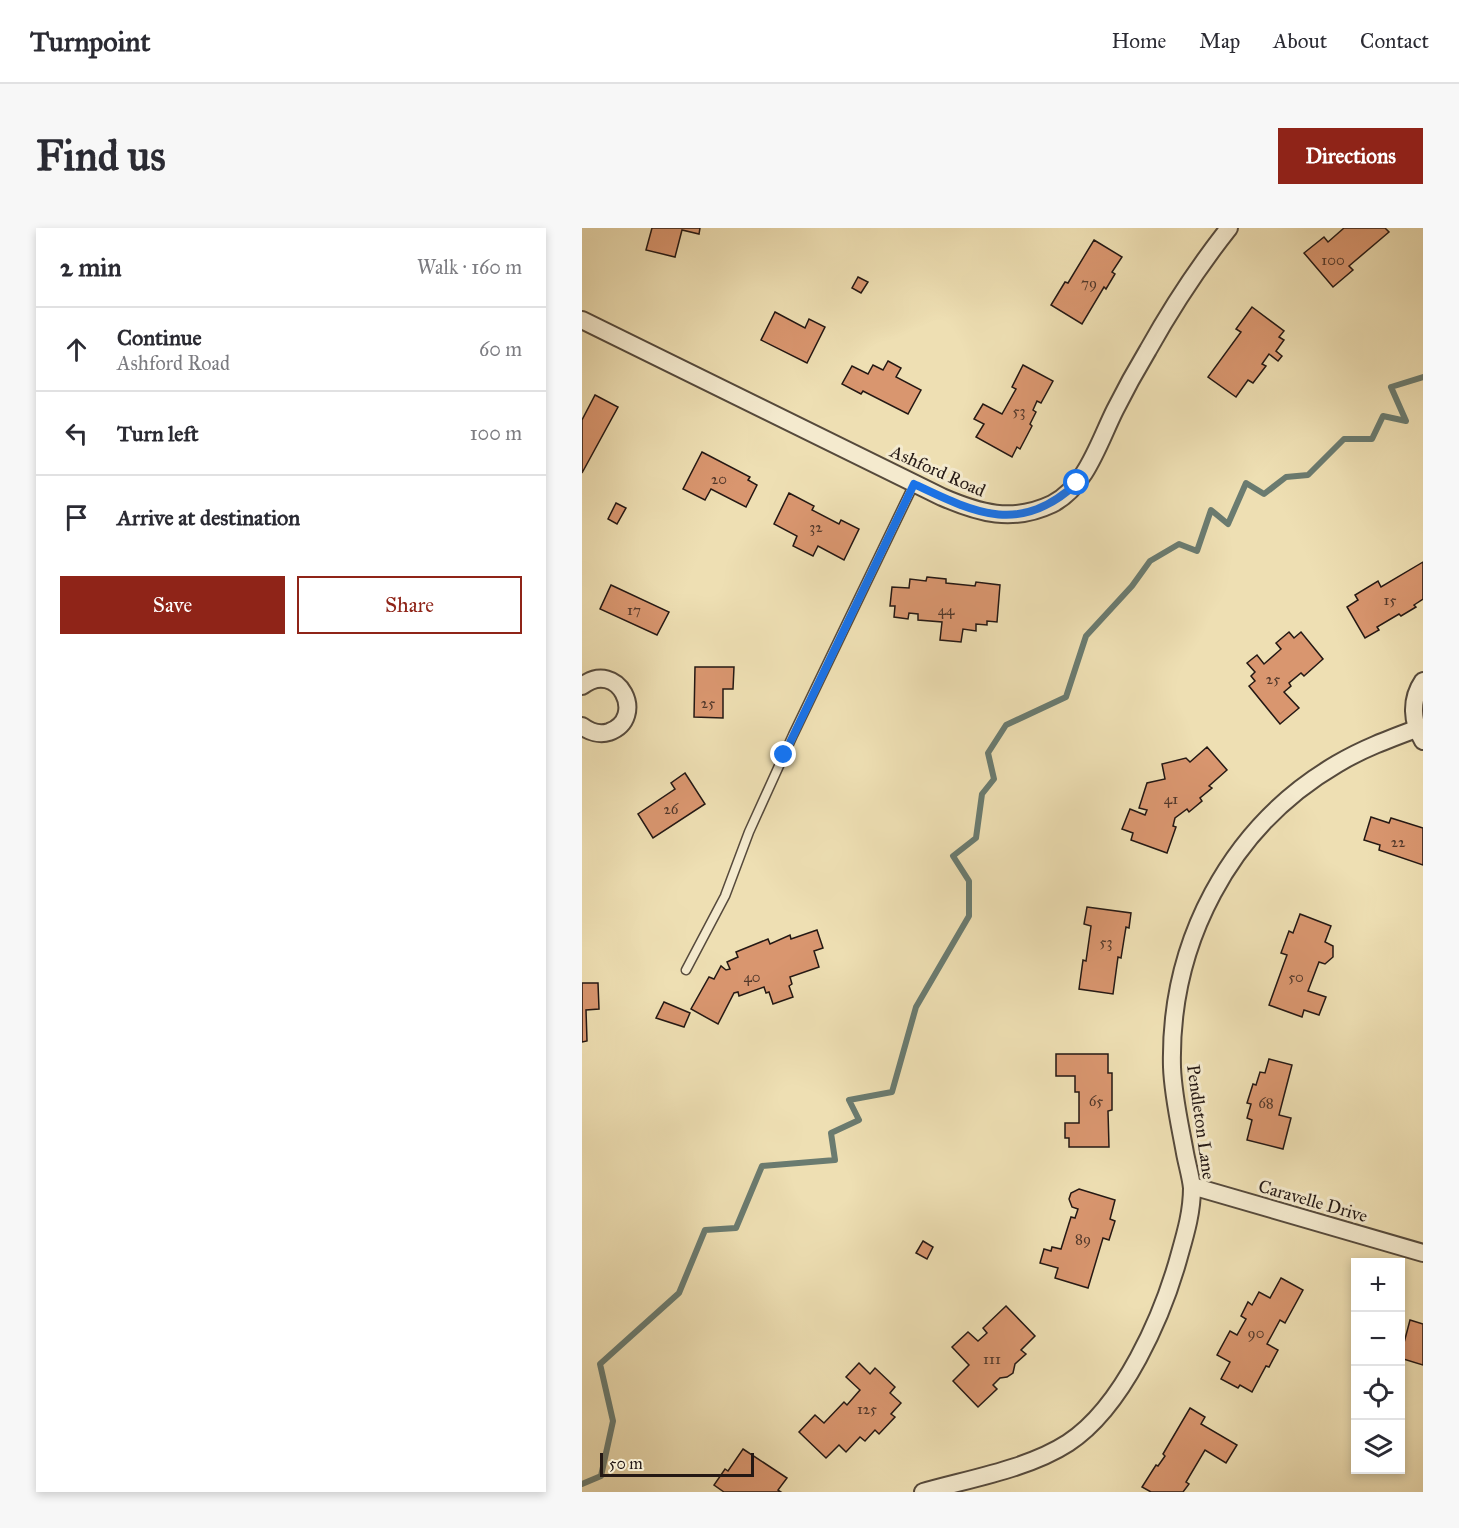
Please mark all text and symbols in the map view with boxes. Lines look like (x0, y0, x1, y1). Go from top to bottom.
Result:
text: Turnpoint (30, 24, 150, 59)
text: Home (1111, 28, 1166, 54)
text: Map (1199, 28, 1240, 54)
text: About (1273, 28, 1327, 54)
text: Contact (1360, 28, 1429, 54)
button: Directions (1278, 128, 1423, 184)
text: Find us (36, 130, 166, 182)
text: 2 min (60, 251, 121, 283)
house number: 100 (1321, 251, 1345, 269)
text: Walk · 160 m (417, 255, 522, 279)
house number: 79 (1081, 274, 1097, 292)
text: Continue (117, 324, 202, 351)
icon: ahead (60, 333, 93, 366)
text: 60 m (479, 337, 522, 361)
text: Ashford Road (117, 351, 230, 375)
house number: 53 (1013, 402, 1025, 420)
icon: left (60, 417, 93, 450)
text: Turn left (117, 420, 199, 447)
text: 100 m (470, 421, 522, 445)
street label: Ashford Road (886, 440, 989, 502)
route start (1063, 469, 1089, 495)
house number: 20 (711, 470, 727, 488)
icon: arrive (60, 501, 93, 534)
text: Arrive at destination (117, 504, 300, 531)
house number: 32 (809, 518, 823, 536)
button: Save (60, 576, 285, 634)
button: Share (297, 576, 522, 634)
house number: 15 (1384, 591, 1396, 609)
house number: 17 (627, 601, 641, 619)
house number: 44 (938, 601, 955, 619)
house number: 25 (1266, 670, 1280, 688)
house number: 25 (701, 694, 715, 712)
route end (770, 741, 796, 767)
house number: 41 (1164, 790, 1178, 808)
house number: 26 (663, 800, 680, 818)
house number: 22 (1391, 833, 1406, 851)
house number: 53 (1100, 933, 1112, 951)
house number: 40 (743, 968, 761, 986)
house number: 50 (1288, 968, 1304, 986)
street label: Pendleton Lane (1182, 1063, 1220, 1181)
house number: 65 (1089, 1092, 1103, 1110)
house number: 68 (1258, 1094, 1274, 1112)
street label: Caravelle Drive (1256, 1175, 1370, 1227)
house number: 89 (1075, 1230, 1091, 1248)
map controls (1351, 1258, 1405, 1474)
button: + (1351, 1258, 1405, 1312)
button: − (1351, 1312, 1405, 1366)
house number: 90 (1248, 1324, 1264, 1342)
house number: 111 (983, 1350, 1001, 1368)
button: locate (1351, 1366, 1405, 1420)
house number: 125 (857, 1400, 877, 1418)
button: layers (1351, 1420, 1405, 1474)
scale bar (600, 1450, 754, 1478)
text: 50 m (609, 1454, 643, 1473)

